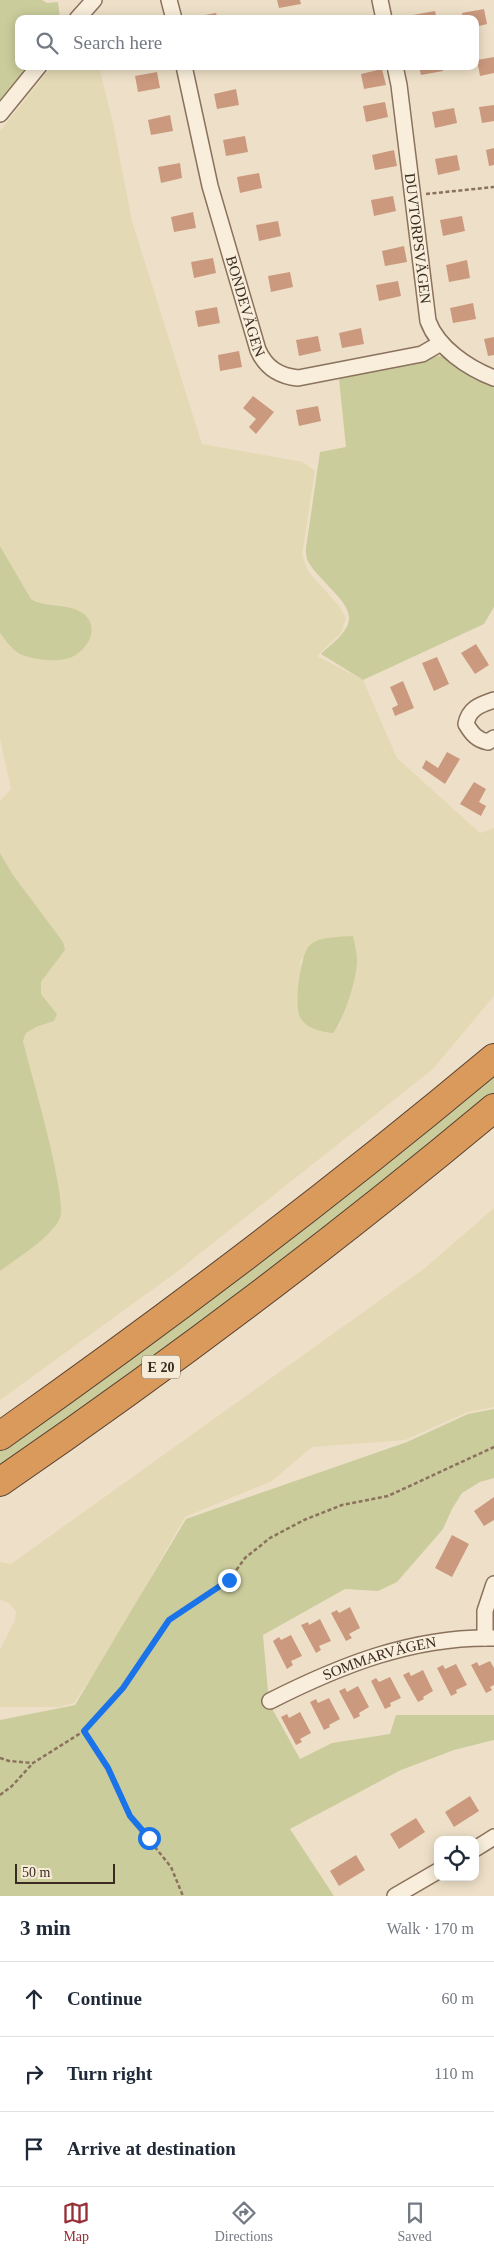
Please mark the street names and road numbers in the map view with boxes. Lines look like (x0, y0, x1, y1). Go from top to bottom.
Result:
street label: DUVTORPSVÄGEN (402, 172, 434, 305)
street label: BONDEVÄGEN (223, 254, 268, 359)
road number: E 20 (142, 1355, 180, 1378)
street label: SOMMARVÄGEN (320, 1634, 438, 1683)

